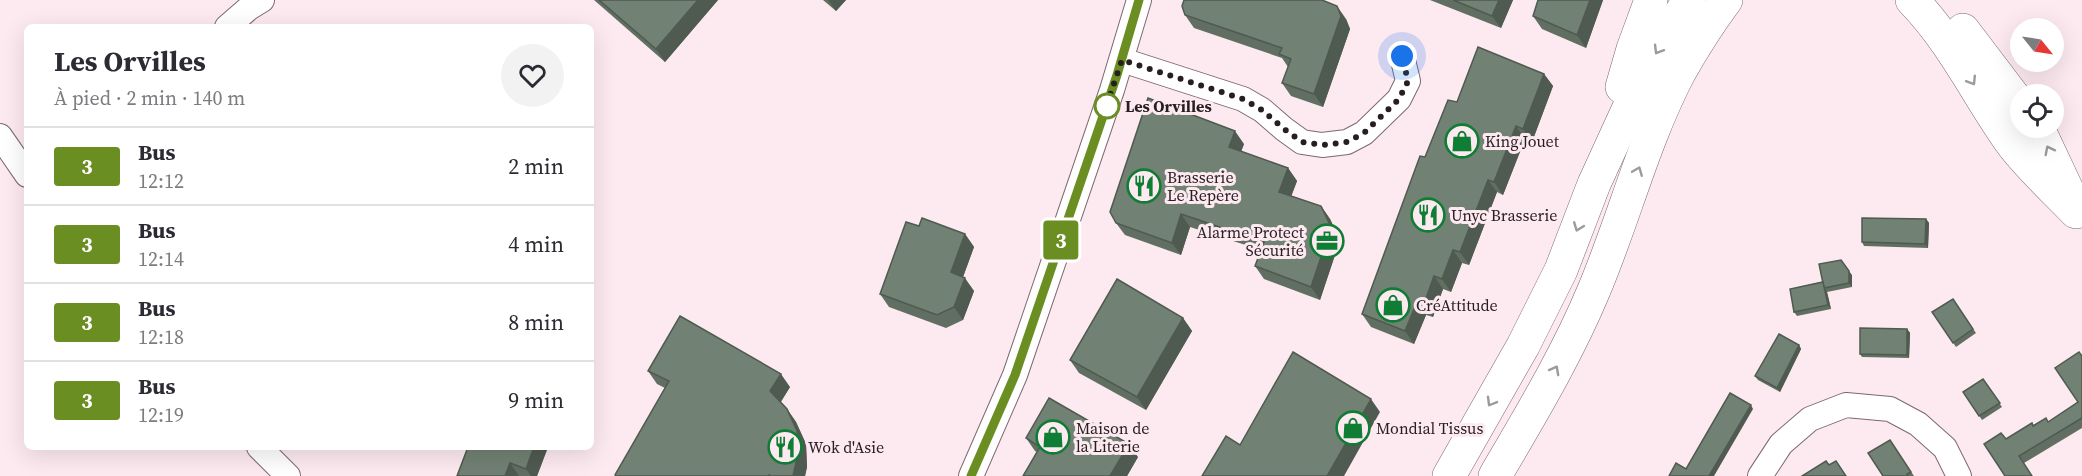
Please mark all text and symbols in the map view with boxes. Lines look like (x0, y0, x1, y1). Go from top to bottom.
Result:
north arrow (2010, 18, 2064, 72)
map controls (2010, 18, 2064, 138)
your location (1387, 41, 1417, 71)
text: Les Orvilles (54, 42, 206, 80)
button: heart (501, 44, 564, 107)
one-way arrow (1653, 44, 1665, 54)
one-way arrow (1964, 75, 1976, 85)
text: À pied · 2 min · 140 m (54, 84, 245, 112)
button: locate (2010, 84, 2064, 138)
marker: Les Orvilles (1094, 93, 1120, 119)
place label: Les Orvilles (1125, 95, 1212, 117)
shop icon: King Jouet (1444, 123, 1480, 159)
place label: King Jouet (1485, 130, 1560, 152)
text: Bus (138, 137, 175, 167)
one-way arrow (2045, 146, 2057, 157)
text: 2 min (508, 151, 564, 181)
text: 3 (81, 152, 93, 181)
place label: Brasserie Le Repère (1167, 166, 1239, 206)
one-way arrow (1631, 166, 1643, 177)
text: 12:12 (138, 167, 184, 195)
restaurant icon: Brasserie Le Repère (1126, 168, 1162, 204)
restaurant icon: Unyc Brasserie (1410, 197, 1446, 233)
place label: Unyc Brasserie (1451, 204, 1557, 226)
text: Bus (138, 215, 175, 245)
line badge: 3 (1042, 220, 1080, 260)
place label: Alarme Protect Sécurité (1197, 221, 1305, 261)
one-way arrow (1572, 221, 1585, 232)
office icon: Alarme Protect Sécurité (1309, 223, 1345, 259)
text: 3 (1055, 226, 1067, 255)
text: 4 min (508, 229, 564, 259)
text: 3 (81, 230, 93, 259)
text: 12:14 (138, 245, 184, 273)
shop icon: CréAttitude (1375, 287, 1411, 323)
text: Bus (138, 293, 175, 323)
place label: CréAttitude (1416, 294, 1498, 316)
text: 8 min (508, 307, 564, 337)
text: 3 (81, 308, 93, 337)
text: 12:18 (138, 323, 184, 351)
one-way arrow (1548, 366, 1559, 376)
text: Bus (138, 371, 175, 401)
text: 9 min (508, 385, 564, 415)
text: 3 (81, 386, 93, 415)
one-way arrow (1487, 396, 1498, 406)
text: 12:19 (138, 401, 184, 429)
shop icon: Mondial Tissus (1335, 410, 1371, 446)
place label: Maison de la Literie (1076, 417, 1149, 457)
place label: Mondial Tissus (1376, 417, 1483, 439)
shop icon: Maison de la Literie (1035, 419, 1071, 455)
restaurant icon: Wok d'Asie (767, 429, 803, 465)
place label: Wok d'Asie (808, 436, 884, 458)

